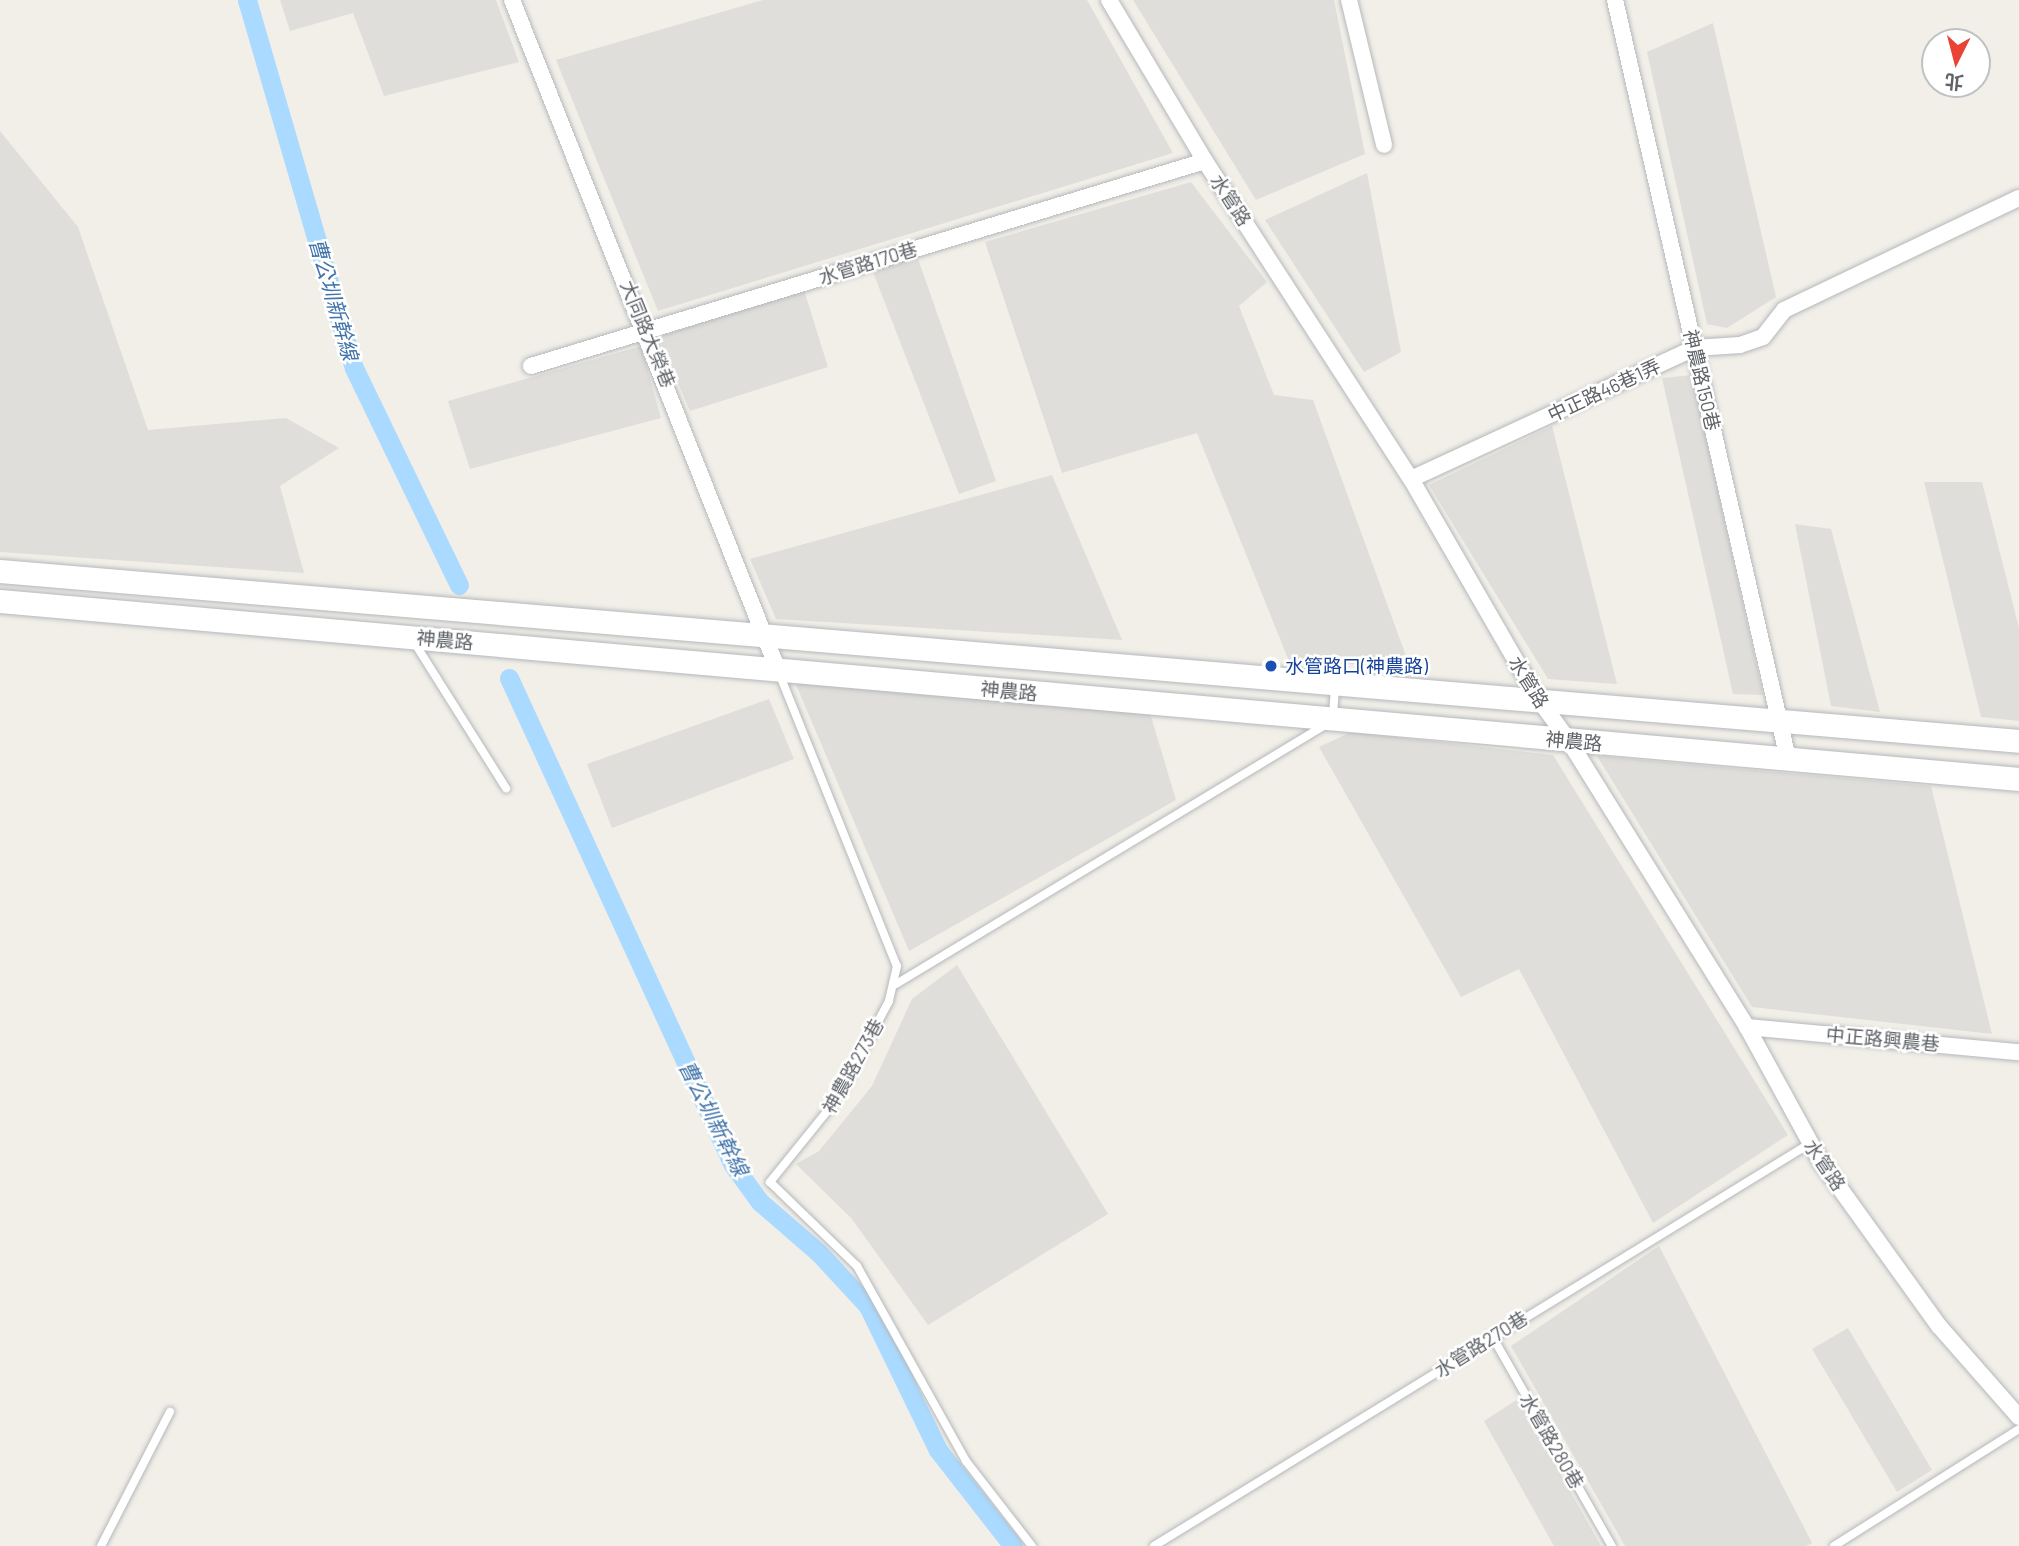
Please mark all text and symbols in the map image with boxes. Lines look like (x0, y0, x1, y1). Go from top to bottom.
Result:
north arrow (1921, 28, 1991, 98)
text: 北 (1943, 70, 1965, 95)
street label: 水管路 (1206, 170, 1256, 230)
water label: 曹公圳新幹線 (305, 235, 363, 363)
street label: 水管路170巷 (816, 237, 920, 289)
street label: 大同路大榮巷 (616, 277, 680, 391)
street label: 神農路150巷 (1679, 327, 1725, 433)
street label: 中正路46巷1弄 (1544, 354, 1664, 426)
street label: 神農路 (416, 626, 474, 654)
street label: 水管路 (1504, 652, 1554, 712)
place label: 水管路口(神農路) (1285, 655, 1428, 677)
marker: 水管路口(神農路) (1263, 658, 1279, 674)
street label: 神農路 (980, 677, 1038, 705)
street label: 神農路 (1545, 727, 1603, 755)
street label: 神農路273巷 (818, 1015, 888, 1117)
street label: 中正路興農巷 (1825, 1023, 1941, 1055)
water label: 曹公圳新幹線 (674, 1056, 754, 1180)
street label: 水管路 (1800, 1135, 1850, 1195)
street label: 水管路270巷 (1430, 1306, 1532, 1382)
street label: 水管路280巷 (1515, 1389, 1589, 1493)

